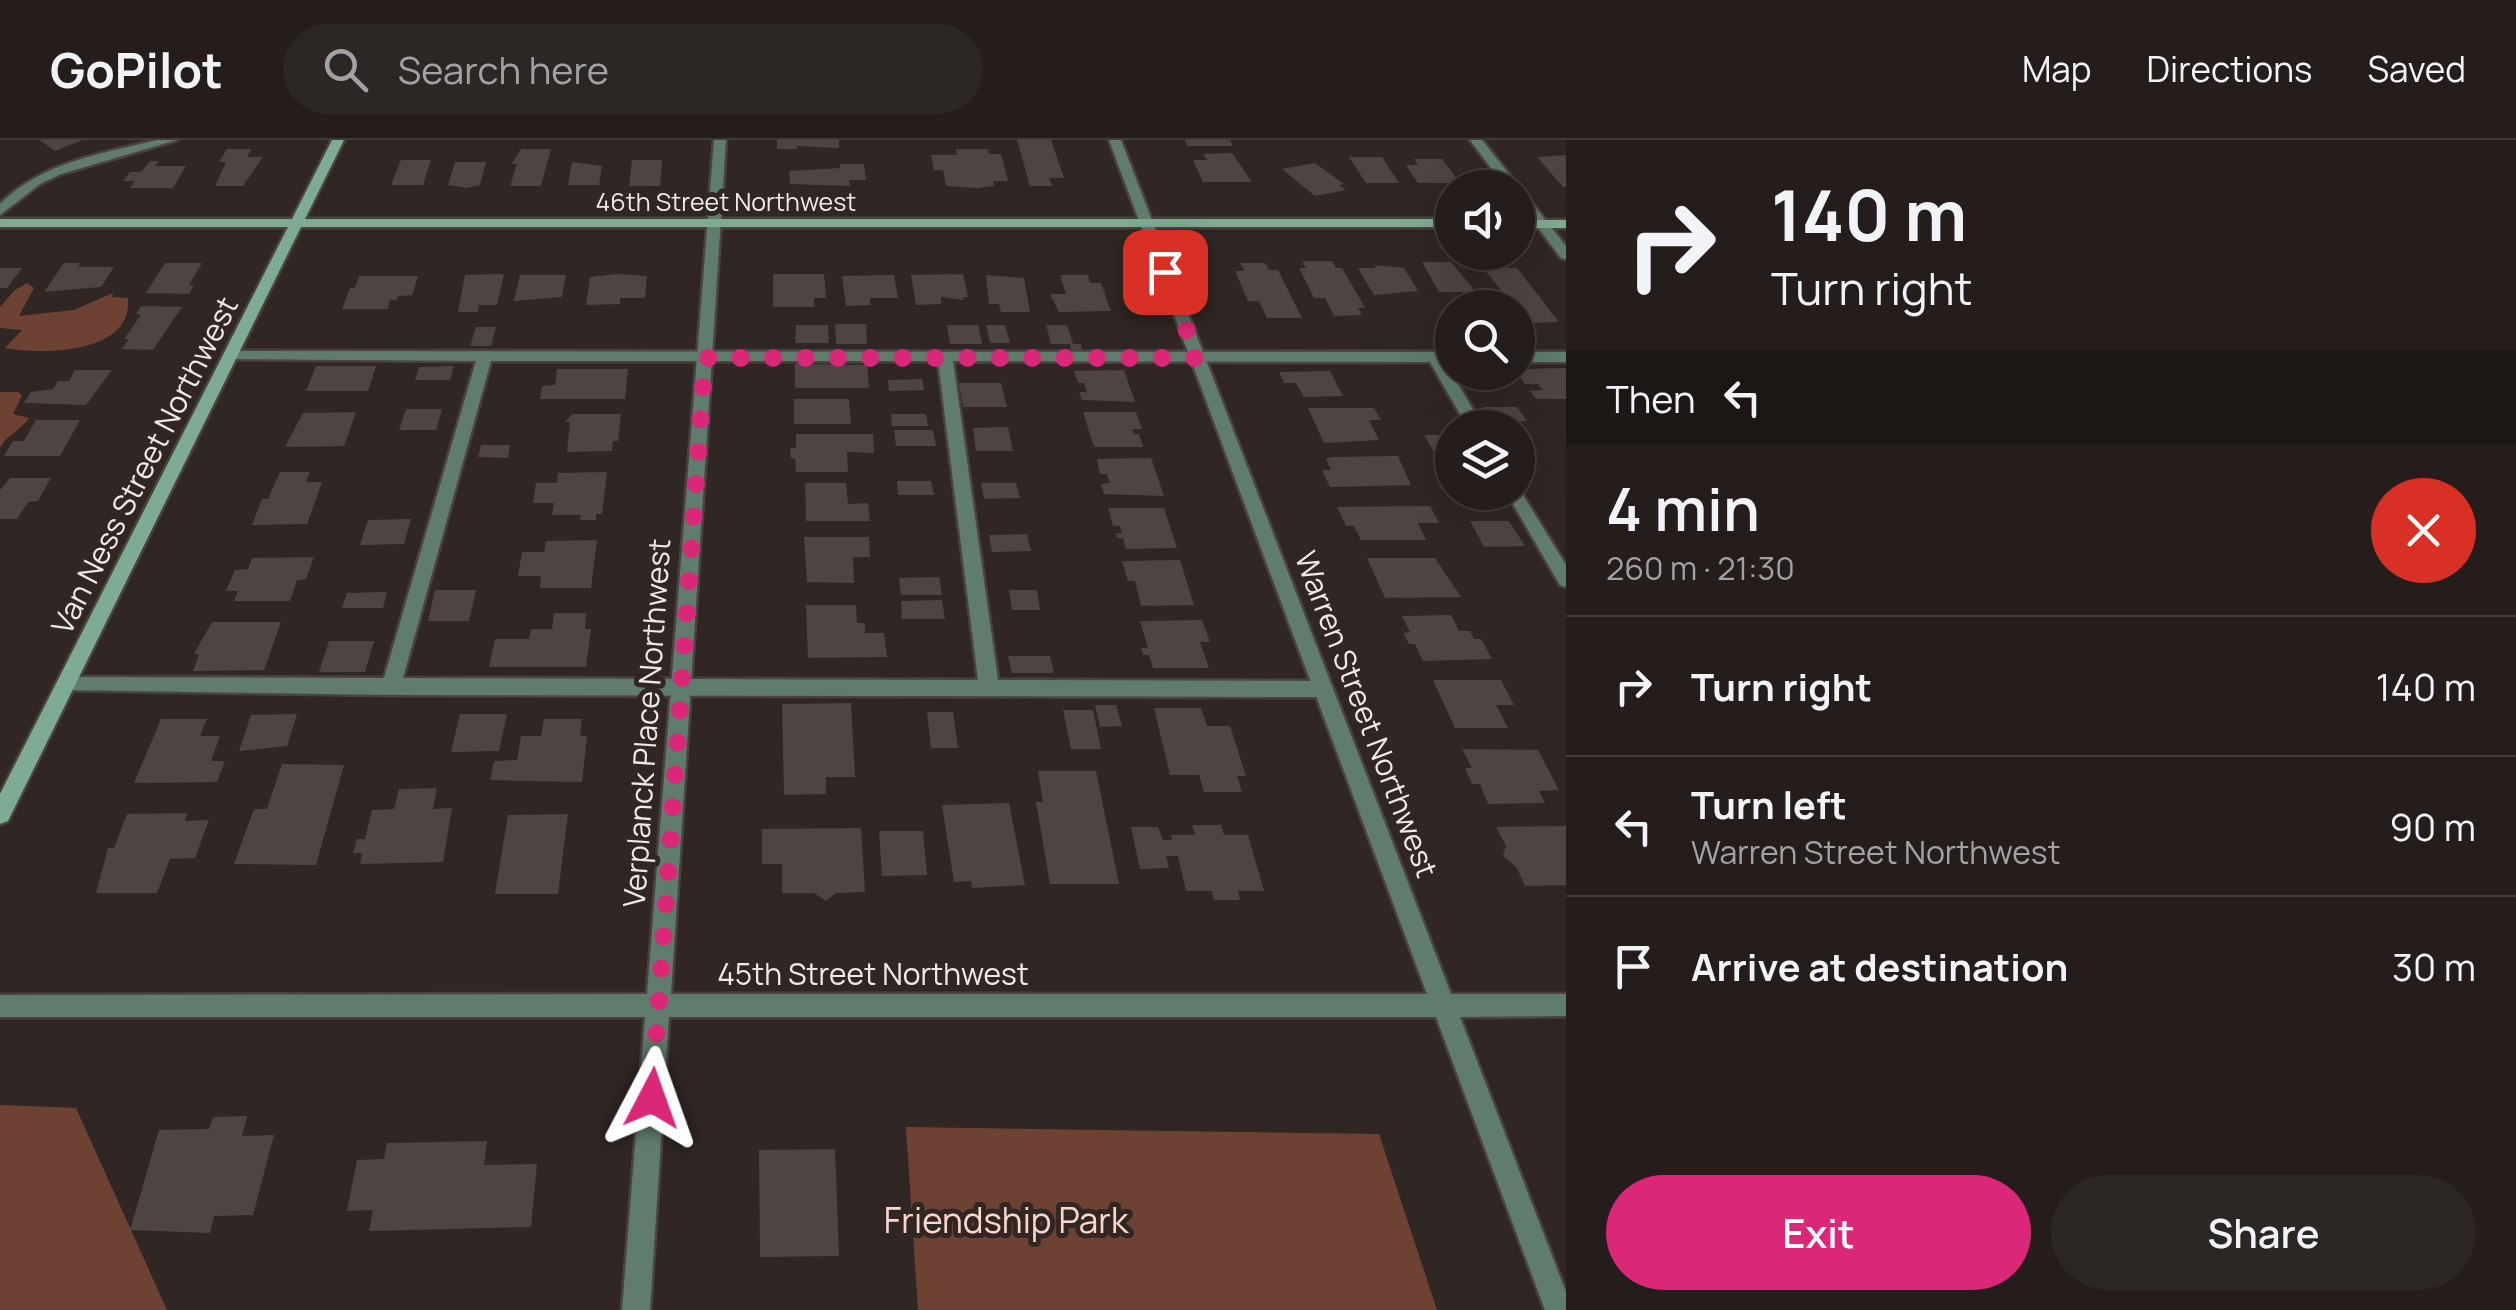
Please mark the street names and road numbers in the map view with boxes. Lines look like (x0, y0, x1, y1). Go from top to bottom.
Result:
street label: 46th Street Northwest (596, 184, 856, 219)
street label: Van Ness Street Northwest (41, 289, 247, 641)
street label: Verplanck Place Northwest (613, 537, 679, 909)
street label: Warren Street Northwest (1286, 545, 1448, 883)
street label: 45th Street Northwest (717, 953, 1029, 994)

